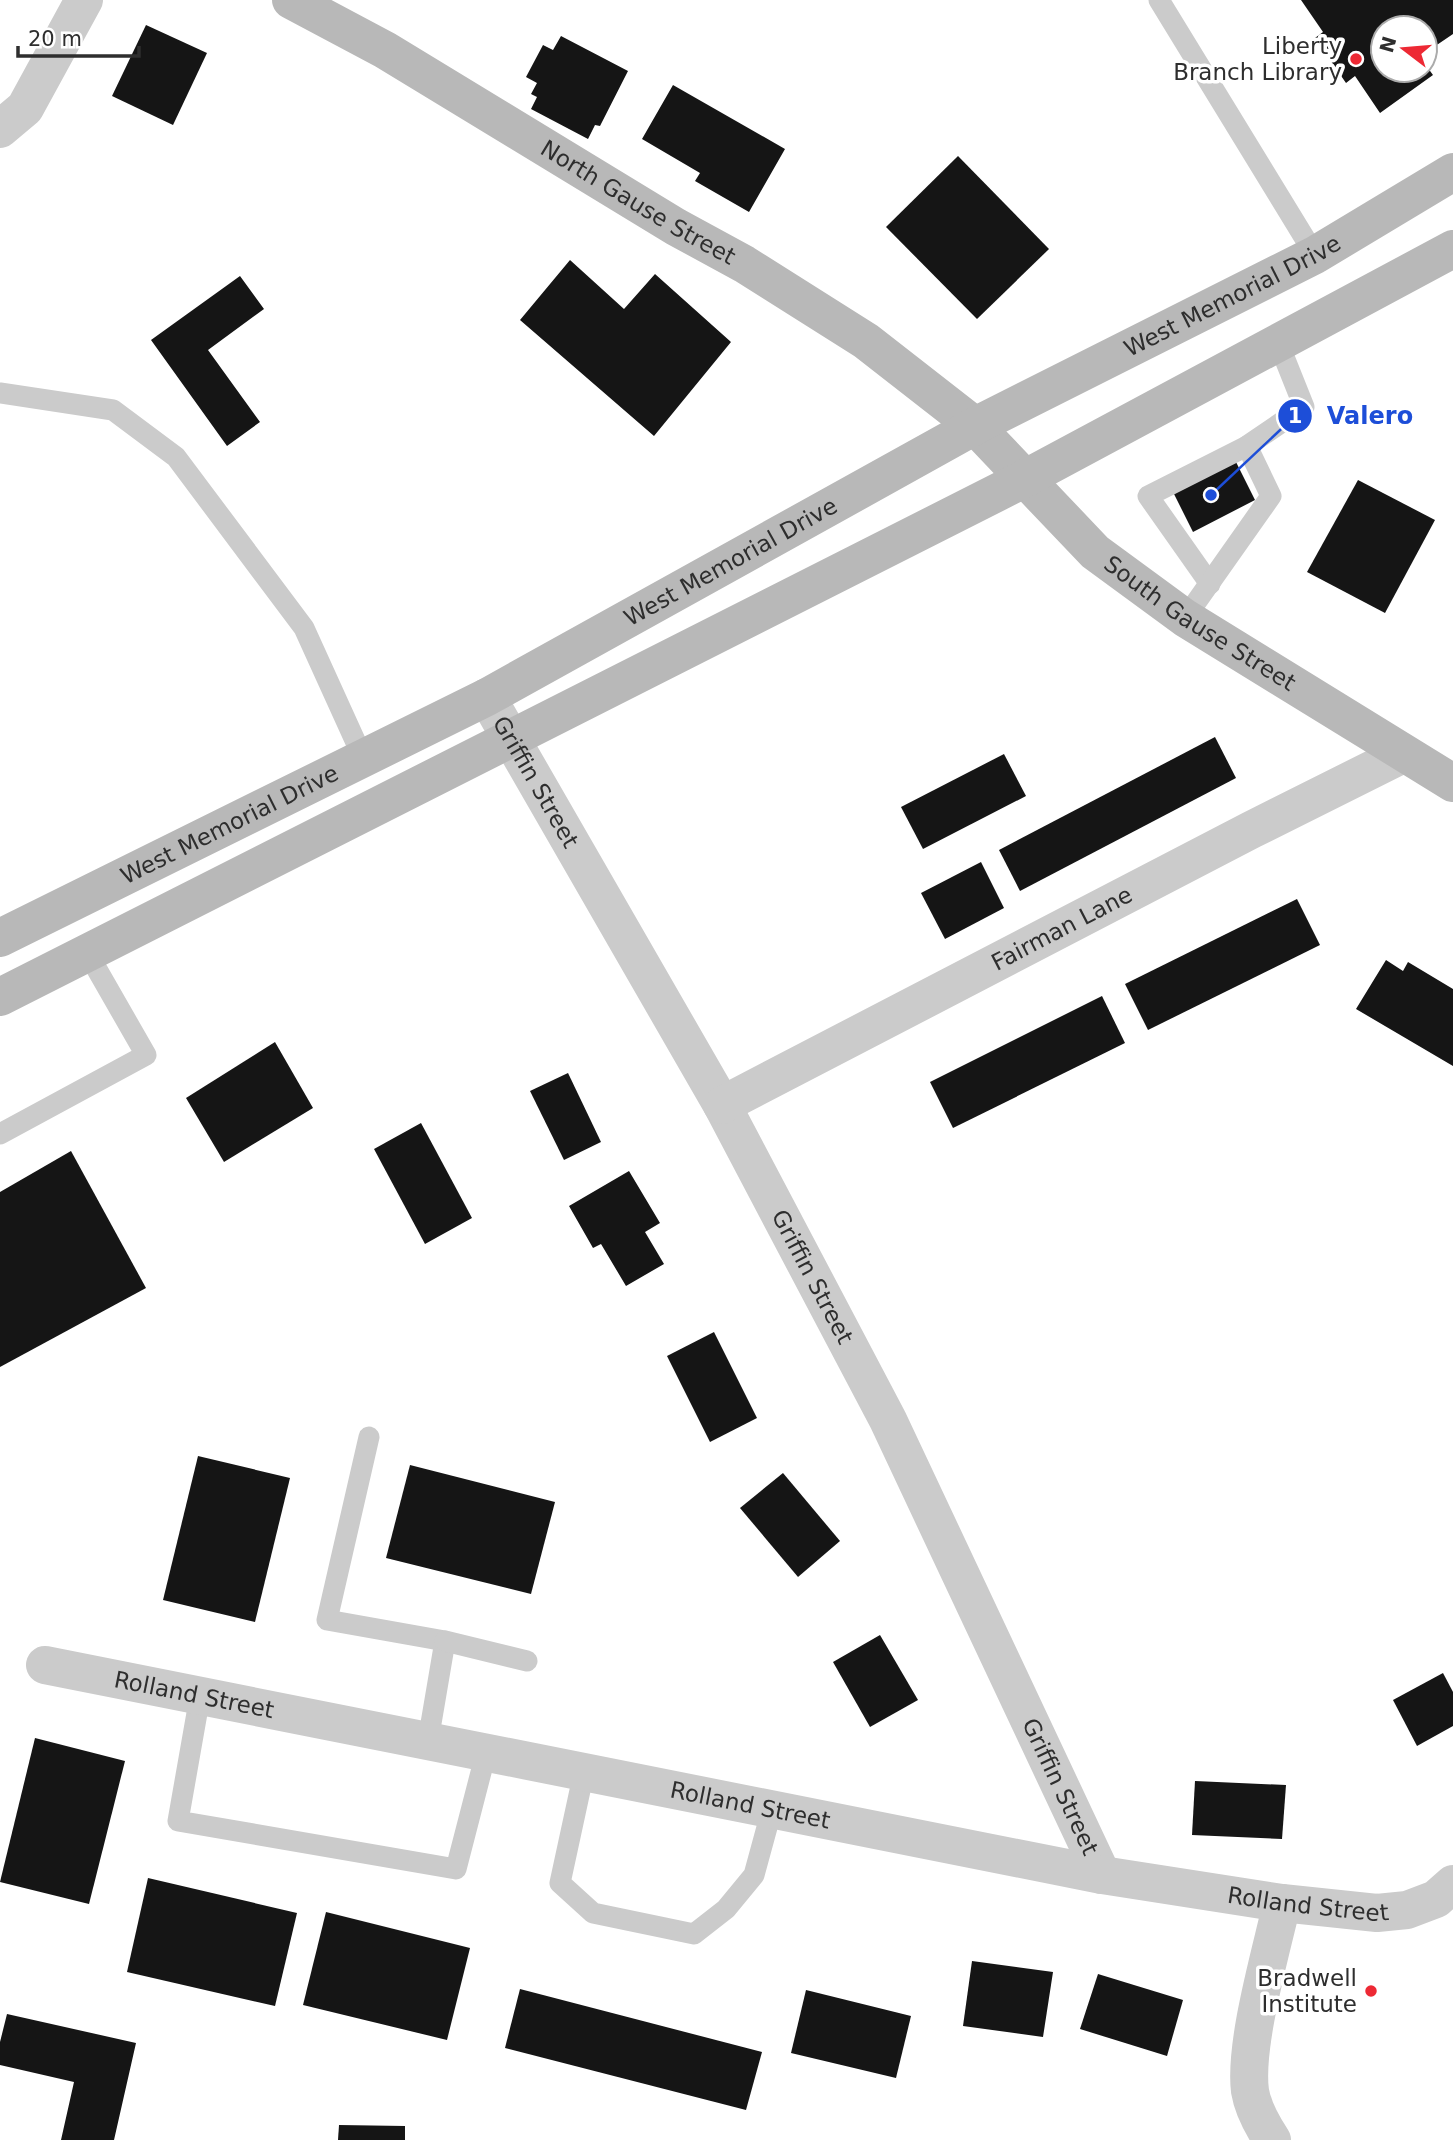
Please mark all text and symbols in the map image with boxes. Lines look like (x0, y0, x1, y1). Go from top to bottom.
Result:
scale bar (18, 14, 138, 58)
north arrow (1369, 14, 1439, 84)
text: 20 m (28, 27, 82, 51)
place label: Liberty Branch Library (1173, 33, 1342, 85)
text: N (1375, 34, 1400, 55)
marker: Liberty Branch Library (1348, 51, 1364, 67)
street label: North Gause Street (536, 135, 740, 270)
street label: West Memorial Drive (1120, 230, 1345, 362)
callout: Valero (1278, 393, 1427, 438)
text: Valero (1327, 402, 1413, 430)
text: 1 (1288, 404, 1302, 428)
street label: West Memorial Drive (620, 492, 842, 631)
street label: South Gause Street (1099, 550, 1300, 696)
street label: Griffin Street (488, 711, 584, 852)
street label: West Memorial Drive (116, 760, 343, 889)
street label: Fairman Lane (987, 881, 1136, 976)
street label: Griffin Street (767, 1205, 858, 1348)
street label: Rolland Street (112, 1666, 276, 1723)
street label: Griffin Street (1017, 1714, 1104, 1859)
street label: Rolland Street (668, 1777, 832, 1834)
street label: Rolland Street (1226, 1882, 1390, 1926)
place label: Bradwell Institute (1257, 1965, 1357, 2017)
marker: Bradwell Institute (1363, 1983, 1379, 1999)

